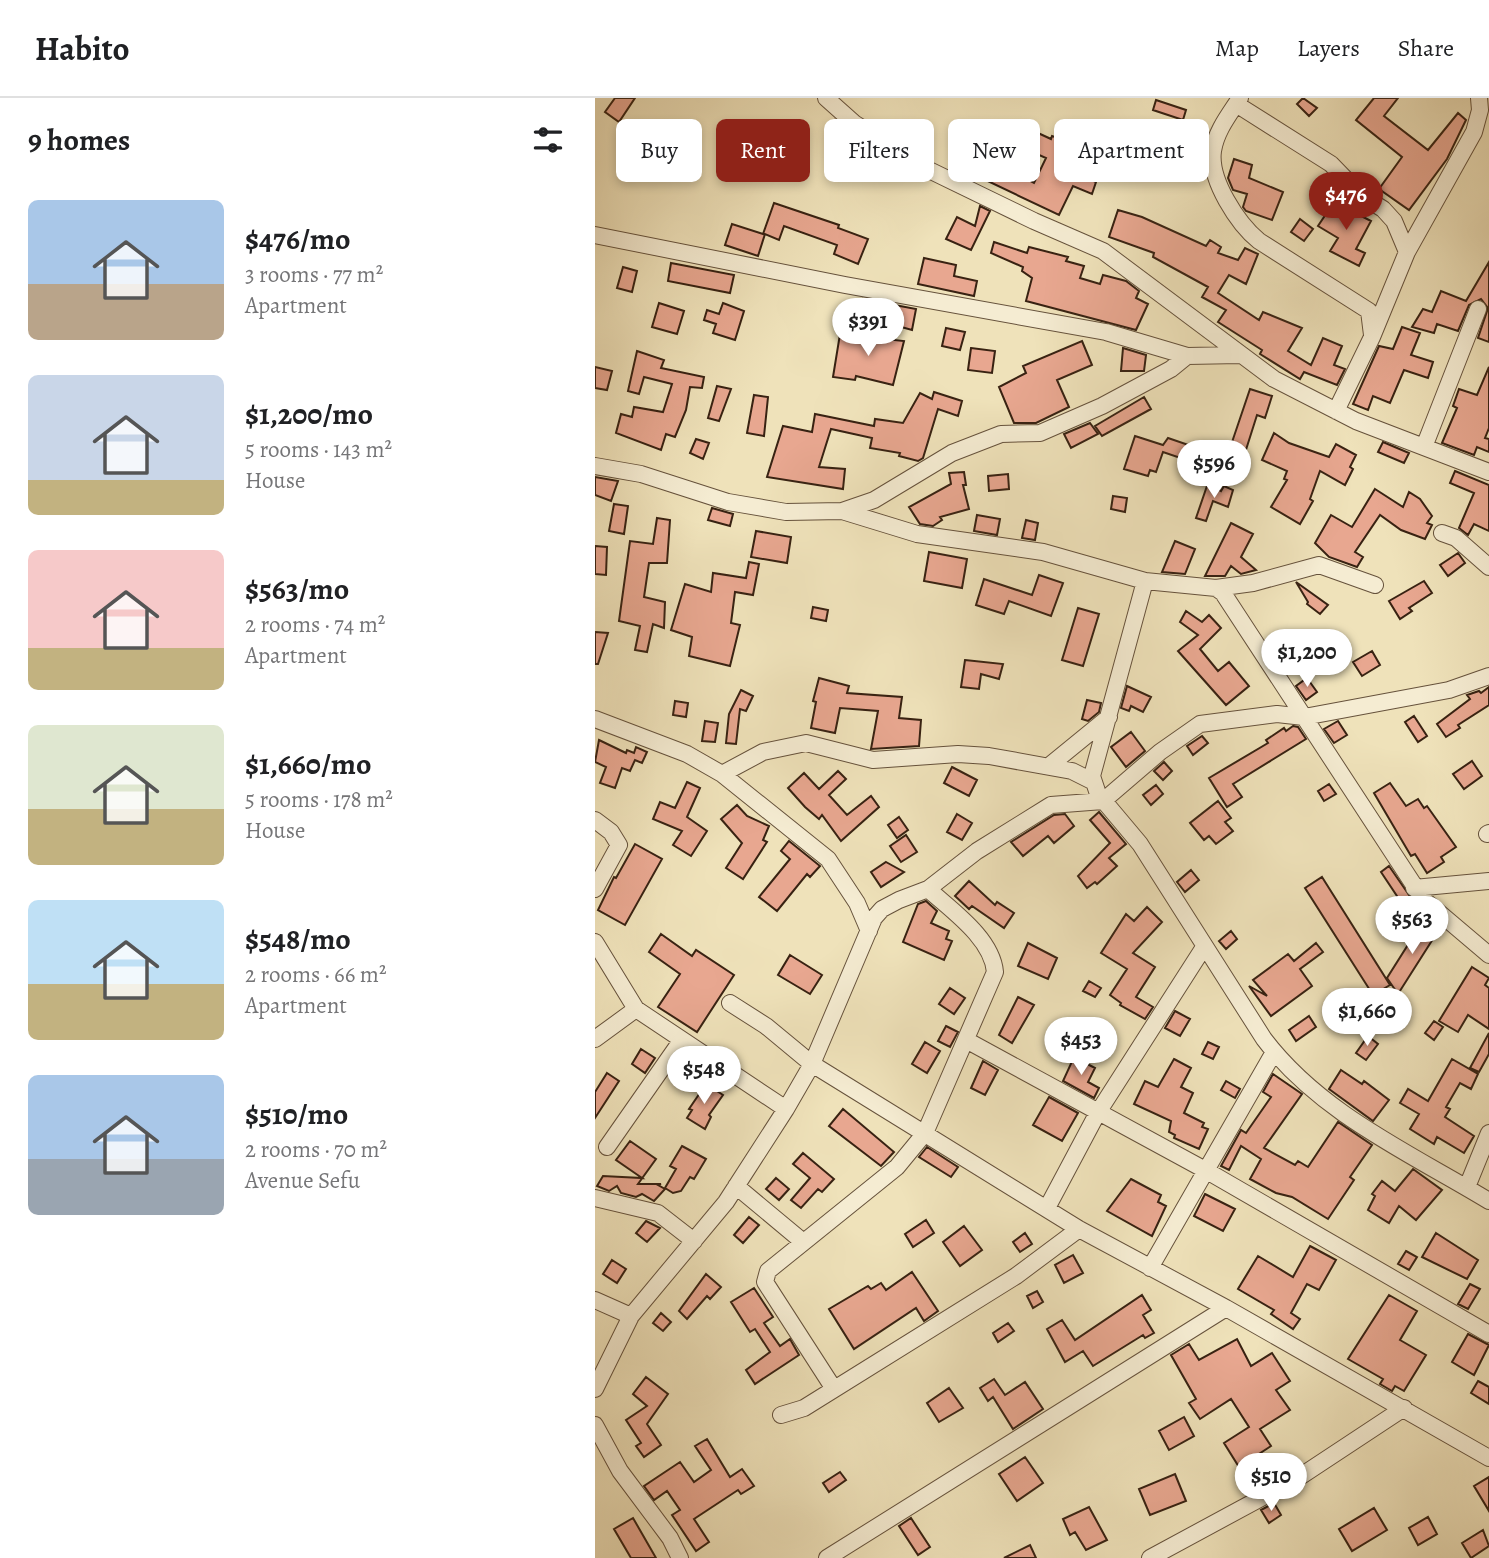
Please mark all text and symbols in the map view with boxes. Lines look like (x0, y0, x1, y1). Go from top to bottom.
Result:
text: Habito (35, 26, 130, 71)
text: Map (1215, 32, 1259, 64)
text: Layers (1297, 32, 1360, 64)
text: Share (1398, 32, 1454, 64)
chip: Buy (616, 119, 702, 182)
chip: Rent (716, 119, 810, 182)
chip: Filters (824, 119, 934, 182)
chip: New (948, 119, 1040, 182)
chip: Apartment (1054, 119, 1209, 182)
text: 9 homes (28, 120, 130, 160)
icon: filters (529, 121, 567, 159)
pin: $476 (1305, 172, 1387, 232)
text: $476 (1325, 179, 1367, 210)
text: $476/mo (245, 219, 350, 259)
icon: home (84, 228, 168, 312)
text: 3 rooms · 77 m² (245, 259, 383, 290)
text: Apartment (245, 290, 347, 321)
pin: $391 (827, 299, 909, 358)
text: $391 (848, 305, 888, 336)
text: $1,200/mo (245, 394, 373, 434)
icon: home (84, 403, 168, 487)
text: 5 rooms · 143 m² (245, 434, 392, 465)
pin: $596 (1173, 440, 1255, 500)
text: $596 (1193, 447, 1235, 478)
text: House (245, 465, 305, 496)
text: $563/mo (245, 569, 349, 609)
icon: home (84, 578, 168, 662)
text: 2 rooms · 74 m² (245, 609, 385, 640)
pin: $1,200 (1250, 630, 1364, 689)
text: $1,200 (1277, 636, 1337, 667)
text: Apartment (245, 640, 347, 671)
text: $1,660/mo (245, 744, 371, 784)
icon: home (84, 753, 168, 837)
text: 5 rooms · 178 m² (245, 784, 393, 815)
text: House (245, 815, 305, 846)
pin: $563 (1371, 896, 1453, 956)
text: $563 (1391, 903, 1433, 934)
text: $548/mo (245, 919, 351, 959)
icon: home (84, 928, 168, 1012)
text: 2 rooms · 66 m² (245, 959, 387, 990)
pin: $1,660 (1310, 988, 1424, 1048)
text: Apartment (245, 990, 347, 1021)
text: $1,660 (1338, 995, 1396, 1026)
pin: $453 (1040, 1018, 1122, 1077)
text: $453 (1060, 1024, 1102, 1055)
pin: $548 (663, 1046, 745, 1106)
text: $548 (683, 1053, 725, 1084)
text: $510/mo (245, 1094, 348, 1134)
icon: home (84, 1103, 168, 1187)
text: 2 rooms · 70 m² (245, 1134, 387, 1165)
text: Avenue Sefu (245, 1165, 360, 1196)
pin: $510 (1230, 1454, 1312, 1513)
text: $510 (1251, 1460, 1291, 1491)

